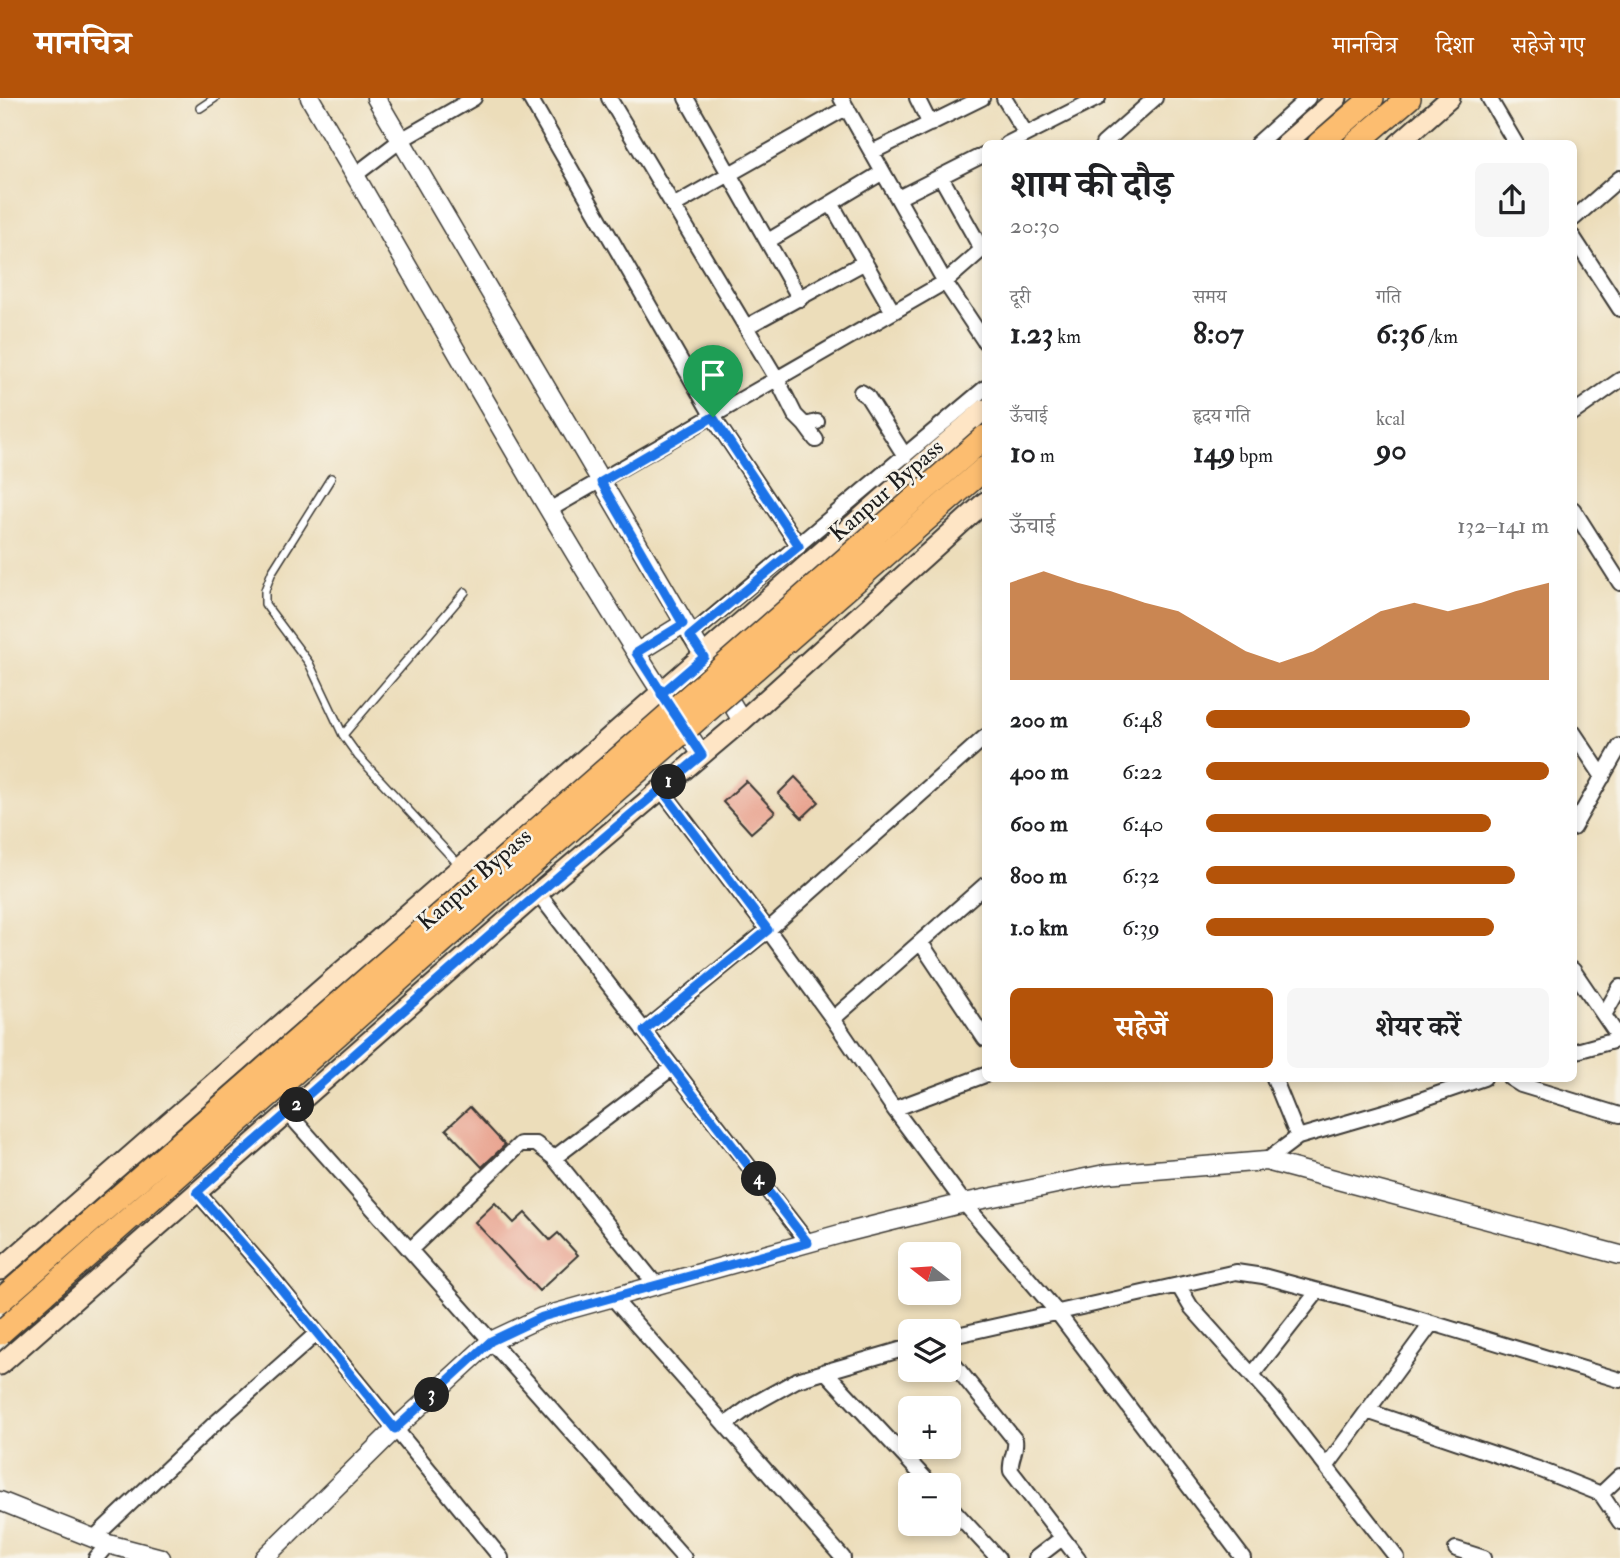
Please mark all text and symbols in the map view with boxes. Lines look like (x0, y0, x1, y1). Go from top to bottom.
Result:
text: मानचित्र (35, 23, 131, 64)
text: मानचित्र (1332, 30, 1398, 61)
text: दिशा (1436, 30, 1474, 61)
text: सहेजे गए (1512, 30, 1585, 61)
text: शाम की दौड़ (1010, 161, 1172, 209)
button: share (1475, 163, 1549, 237)
text: 20:30 (1010, 211, 1060, 240)
text: दूरी (1010, 285, 1031, 309)
text: समय (1193, 285, 1226, 309)
text: गति (1376, 285, 1401, 309)
text: 1.23 (1010, 315, 1053, 352)
text: 8:07 (1193, 315, 1244, 352)
text: 6:36 (1376, 315, 1425, 352)
text: km (1053, 325, 1081, 349)
text: /km (1425, 325, 1458, 349)
pin (683, 345, 743, 417)
icon: arrive (694, 356, 732, 394)
text: ऊँचाई (1010, 404, 1047, 428)
text: हृदय गति (1193, 404, 1250, 428)
text: kcal (1376, 407, 1405, 431)
text: 90 (1376, 431, 1407, 468)
street label: Kanpur Bypass (823, 432, 950, 549)
text: 10 (1010, 434, 1036, 471)
text: 149 (1193, 434, 1235, 471)
text: m (1036, 444, 1055, 468)
text: bpm (1235, 444, 1273, 468)
text: ऊँचाई (1010, 511, 1055, 540)
text: 132–141 m (1457, 511, 1549, 540)
text: 200 m (1010, 705, 1068, 734)
text: 6:48 (1122, 705, 1162, 734)
text: 400 m (1010, 757, 1069, 786)
text: 6:22 (1122, 757, 1163, 786)
pin: 1 (652, 764, 686, 800)
text: 1 (665, 769, 672, 793)
text: 600 m (1010, 809, 1068, 838)
text: 6:40 (1122, 809, 1163, 838)
street label: Kanpur Bypass (411, 821, 538, 938)
text: 800 m (1010, 861, 1067, 890)
text: 6:32 (1122, 861, 1160, 890)
text: 1.0 km (1010, 913, 1068, 942)
text: 6:39 (1122, 913, 1160, 942)
button: सहेजें (1010, 988, 1273, 1068)
button: शेयर करें (1287, 988, 1549, 1068)
pin: 2 (280, 1088, 314, 1122)
text: 2 (292, 1092, 301, 1116)
pin: 4 (742, 1162, 776, 1196)
text: 4 (753, 1166, 764, 1190)
north arrow (898, 1242, 961, 1306)
map controls (898, 1242, 961, 1536)
button: layers (898, 1319, 961, 1382)
pin: 3 (414, 1378, 450, 1412)
text: 3 (428, 1382, 435, 1406)
button: + (898, 1396, 961, 1459)
button: − (898, 1473, 961, 1536)

